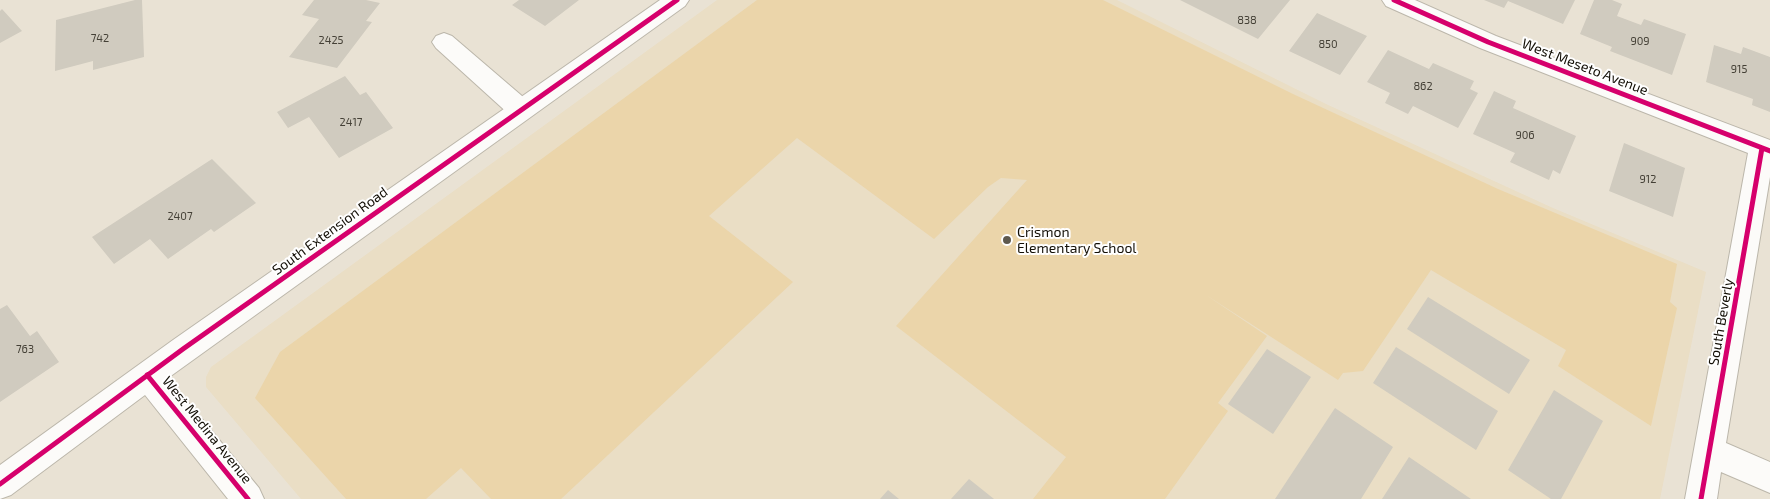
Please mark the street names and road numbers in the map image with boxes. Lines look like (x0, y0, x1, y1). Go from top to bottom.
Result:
street label: West Meseto Avenue (1520, 35, 1650, 99)
street label: South Extension Road (269, 183, 391, 279)
street label: South Beverly (1705, 277, 1737, 367)
street label: West Medina Avenue (159, 373, 255, 487)

